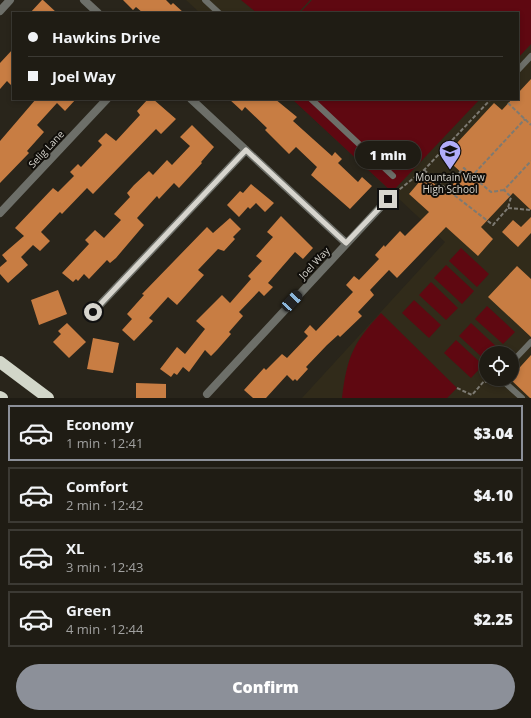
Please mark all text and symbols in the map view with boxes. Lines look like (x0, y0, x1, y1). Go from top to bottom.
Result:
text: Hawkins Drive (52, 27, 160, 47)
text: Joel Way (52, 66, 116, 86)
street label: Selig Lane (25, 127, 67, 171)
school or university icon: Mountain View High School (437, 138, 463, 171)
callout: 1 min (355, 141, 421, 169)
text: 1 min (370, 146, 406, 164)
place label: Mountain View High School (415, 170, 485, 196)
route end (379, 190, 397, 208)
street label: Joel Way (295, 243, 333, 283)
car (279, 288, 305, 314)
route start (84, 303, 102, 321)
map controls (479, 346, 519, 386)
button: locate (479, 346, 519, 386)
text: Economy (66, 414, 134, 434)
icon: car (18, 415, 54, 451)
text: $3.04 (474, 423, 513, 443)
text: 1 min · 12:41 (66, 434, 143, 452)
text: Comfort (66, 476, 128, 496)
icon: car (18, 477, 54, 513)
text: $4.10 (474, 485, 513, 505)
text: 2 min · 12:42 (66, 496, 143, 514)
text: XL (66, 538, 84, 558)
icon: car (18, 539, 54, 575)
text: $5.16 (474, 547, 513, 567)
text: 3 min · 12:43 (66, 558, 143, 576)
text: Green (66, 600, 111, 620)
icon: car (18, 601, 54, 637)
text: $2.25 (474, 609, 513, 629)
text: 4 min · 12:44 (66, 620, 143, 638)
button: Confirm (16, 664, 515, 710)

